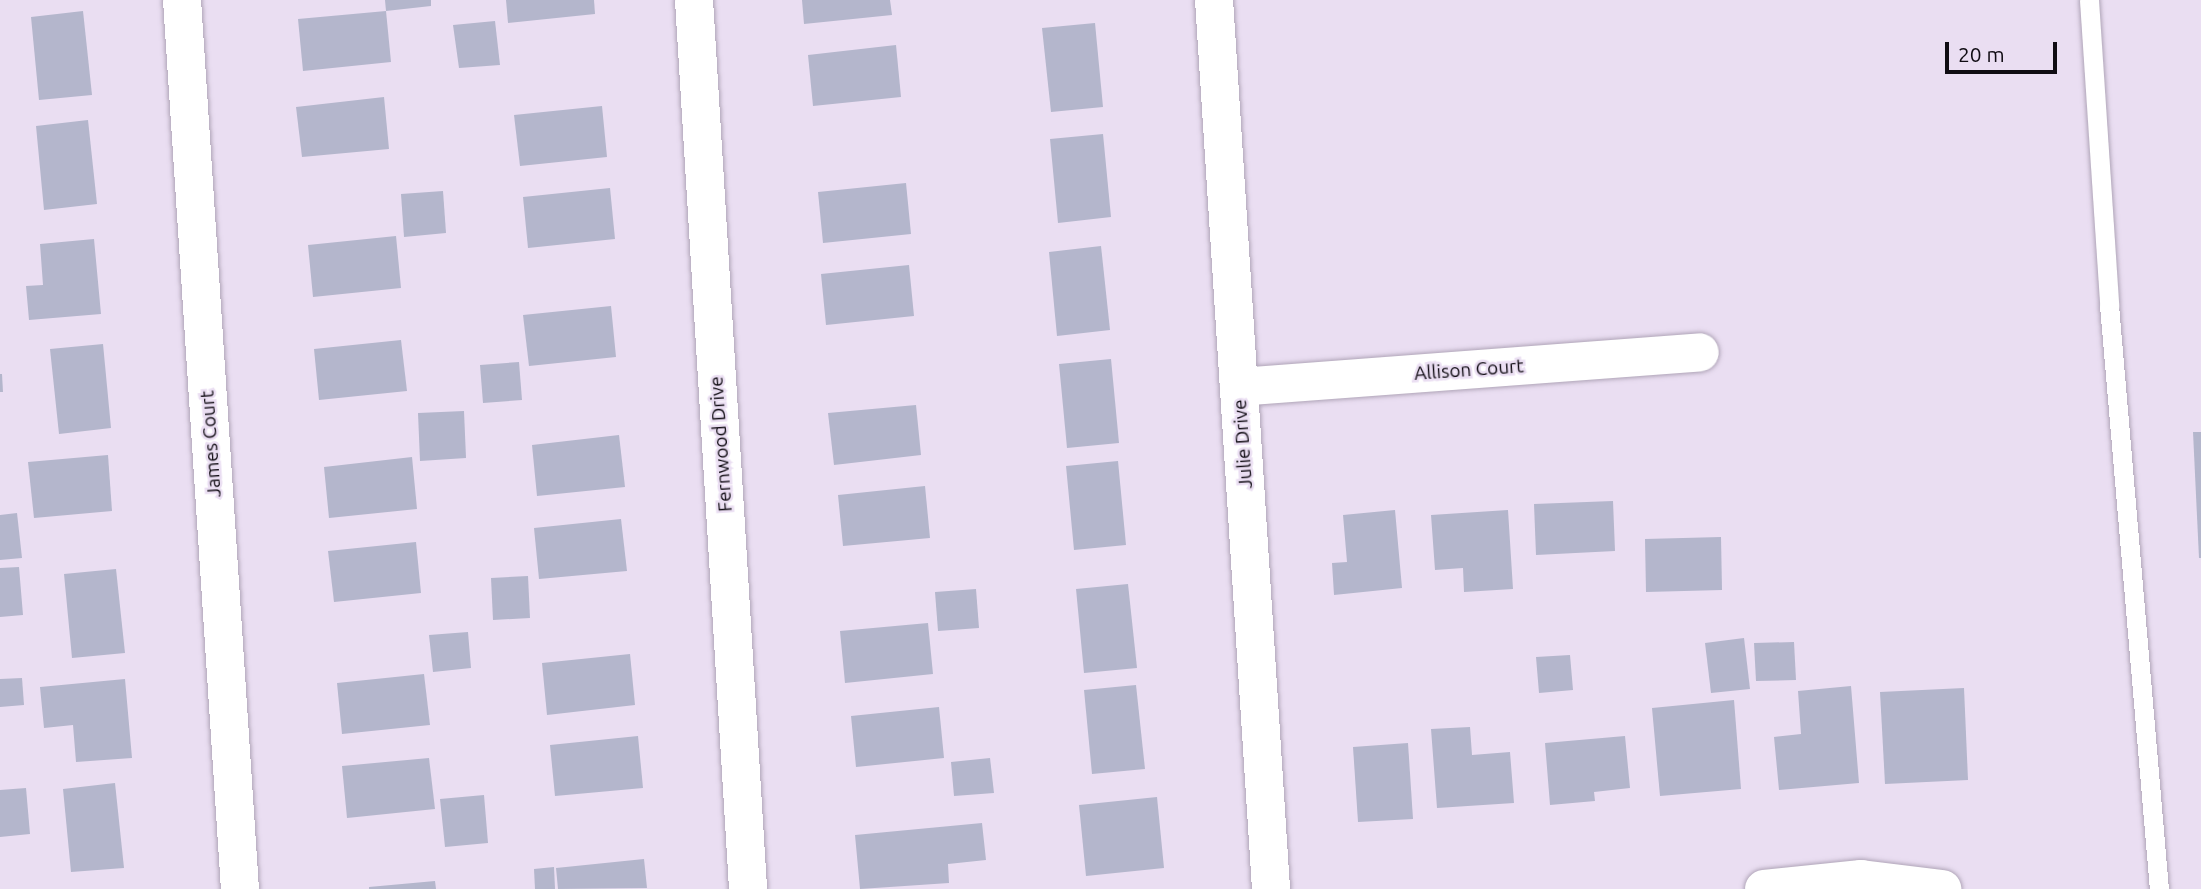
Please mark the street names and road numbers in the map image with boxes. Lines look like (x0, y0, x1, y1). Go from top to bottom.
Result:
street label: Allison Court (1413, 355, 1525, 385)
street label: Fernwood Drive (705, 375, 737, 513)
street label: James Court (196, 390, 226, 498)
street label: Julie Drive (1229, 399, 1257, 489)

